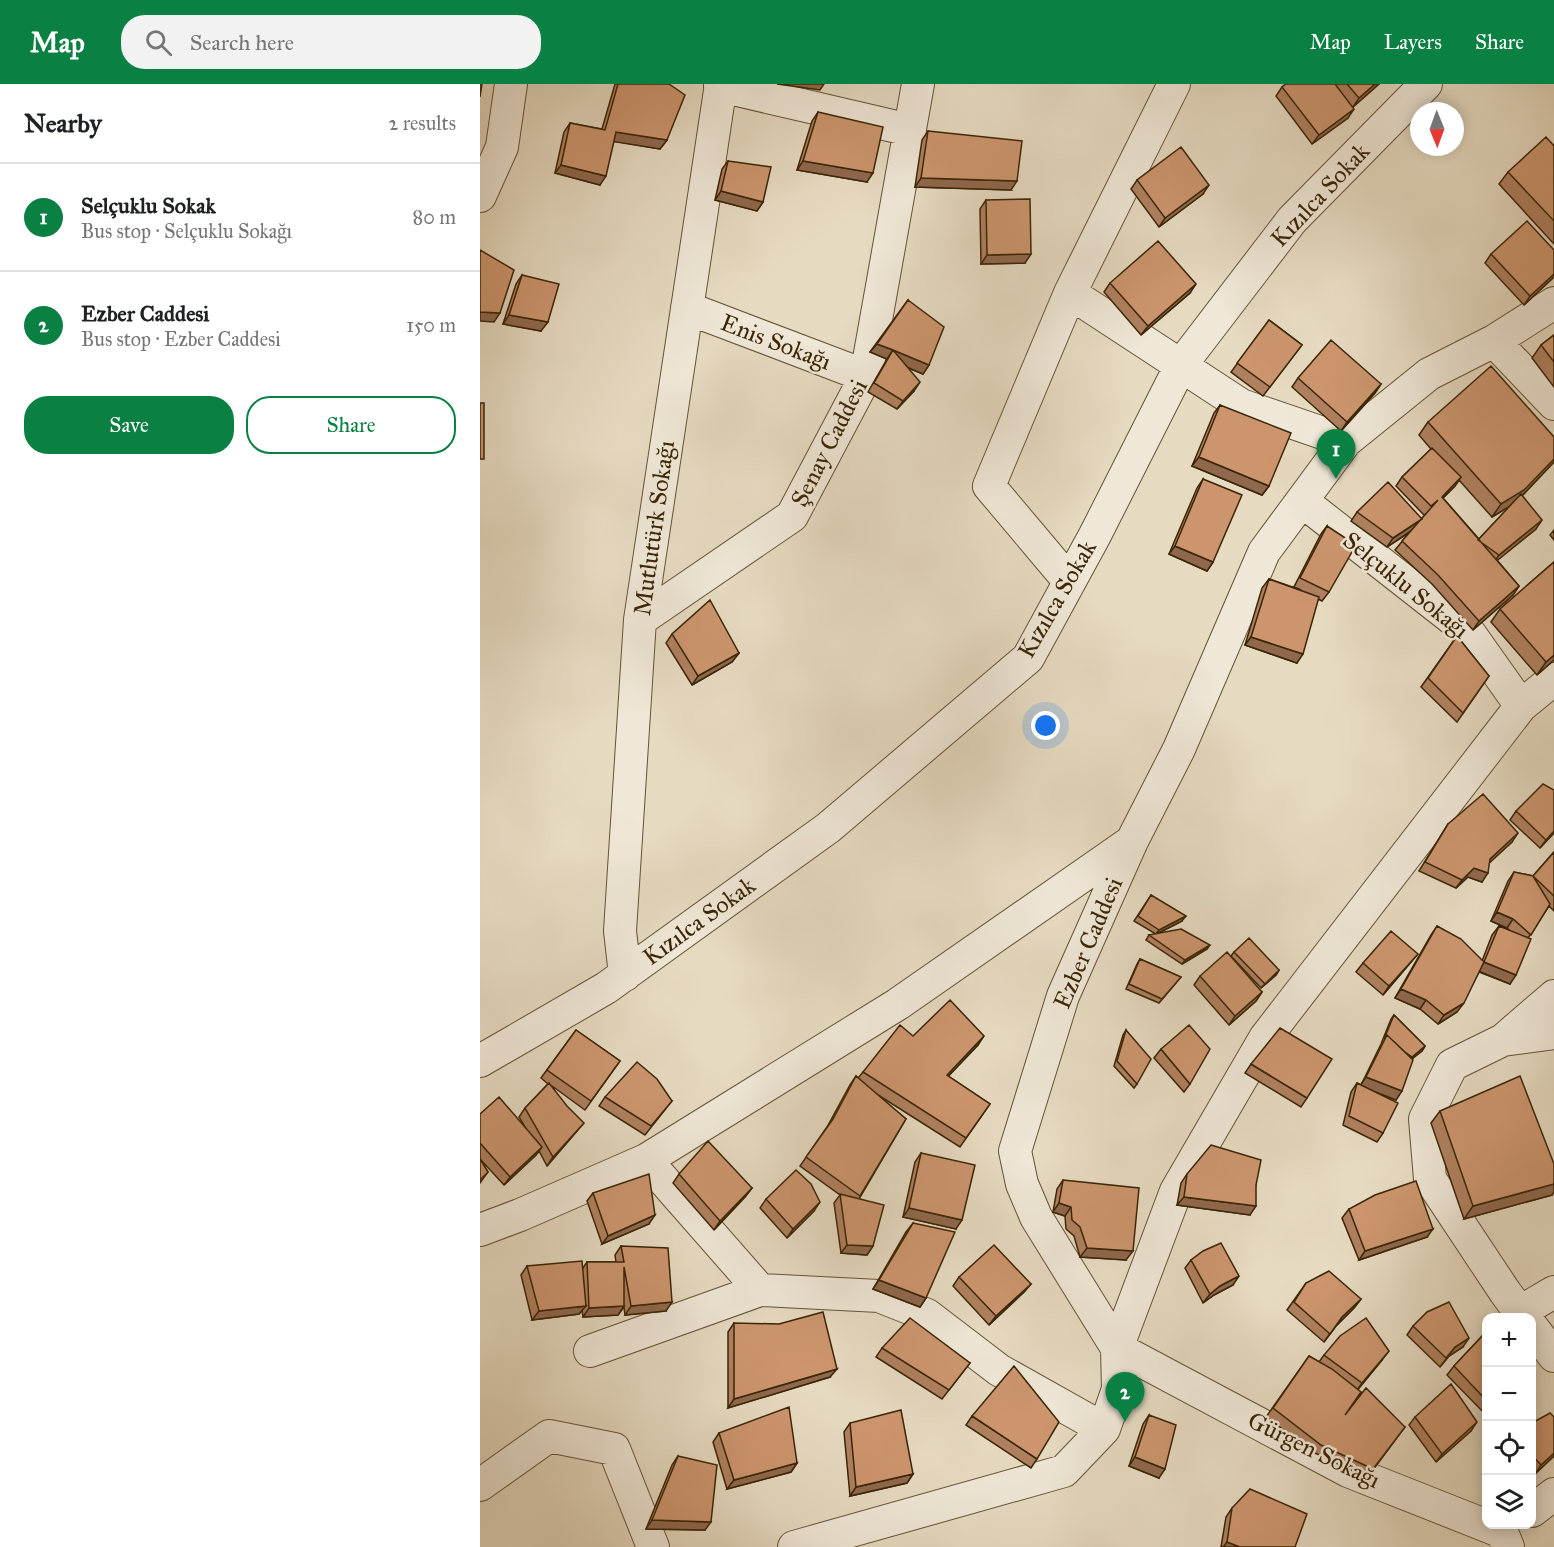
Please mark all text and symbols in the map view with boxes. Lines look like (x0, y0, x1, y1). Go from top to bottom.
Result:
search box (121, 15, 541, 69)
text: Map (30, 25, 85, 60)
icon: search (142, 26, 175, 59)
text: Search here (190, 29, 294, 56)
text: Map (1310, 29, 1351, 55)
text: Layers (1384, 29, 1442, 55)
text: Share (1475, 29, 1524, 55)
north arrow (1410, 102, 1464, 156)
text: Nearby (24, 107, 102, 139)
text: 2 results (388, 111, 456, 135)
street label: Kızılca Sokak (1264, 136, 1376, 253)
text: Selçuklu Sokak (81, 192, 216, 219)
text: 1 (40, 205, 47, 229)
text: 80 m (413, 205, 456, 229)
text: Bus stop · Selçuklu Sokağı (81, 219, 292, 243)
text: Ezber Caddesi (81, 300, 209, 327)
street label: Enis Sokağı (717, 307, 836, 377)
text: 2 (39, 313, 48, 337)
text: 150 m (406, 313, 456, 337)
text: Bus stop · Ezber Caddesi (81, 327, 281, 351)
street label: Şenay Caddesi (784, 374, 874, 512)
button: Save (24, 396, 234, 454)
button: Share (246, 396, 456, 454)
pin: 1 (1316, 430, 1356, 479)
street label: Mutlutürk Sokağı (627, 438, 681, 617)
street label: Selçuklu Sokağı (1337, 525, 1475, 645)
street label: Kızılca Sokak (1011, 534, 1103, 663)
your location (1031, 711, 1060, 740)
street label: Kızılca Sokak (637, 870, 762, 972)
street label: Ezber Caddesi (1047, 872, 1129, 1013)
map controls (1482, 1313, 1536, 1529)
button: + (1482, 1313, 1536, 1367)
button: − (1482, 1367, 1536, 1421)
pin: 2 (1106, 1372, 1144, 1422)
street label: Gürgen Sokağı (1243, 1405, 1386, 1495)
button: locate (1482, 1421, 1536, 1475)
button: layers (1482, 1475, 1536, 1529)

